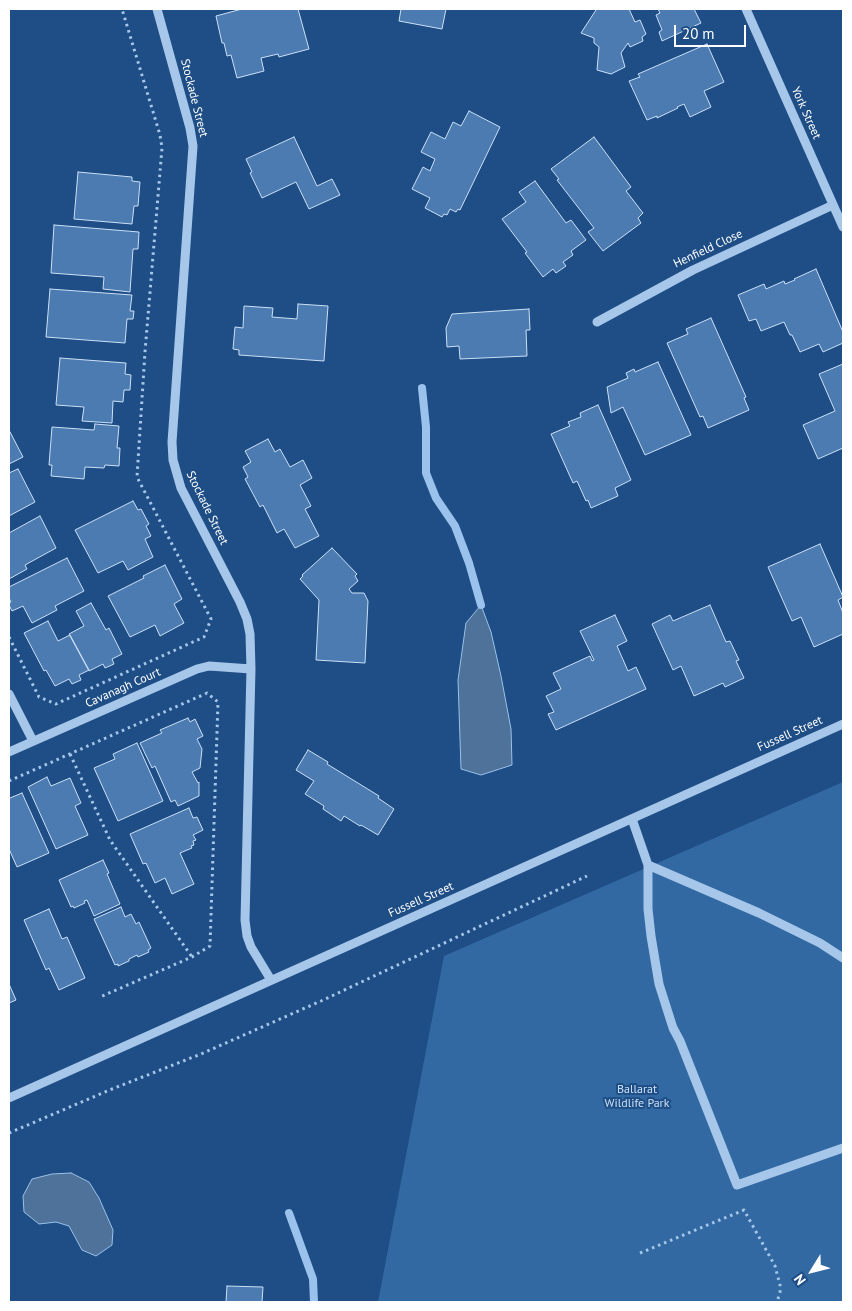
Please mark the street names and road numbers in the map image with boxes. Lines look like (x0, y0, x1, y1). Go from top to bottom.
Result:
street label: Stockade Street (177, 57, 211, 139)
street label: York Street (788, 85, 824, 141)
street label: Henfield Close (671, 227, 745, 271)
street label: Stockade Street (183, 469, 231, 547)
street label: Cavanagh Court (83, 665, 163, 711)
street label: Fussell Street (755, 713, 825, 755)
street label: Fussell Street (386, 879, 456, 921)

